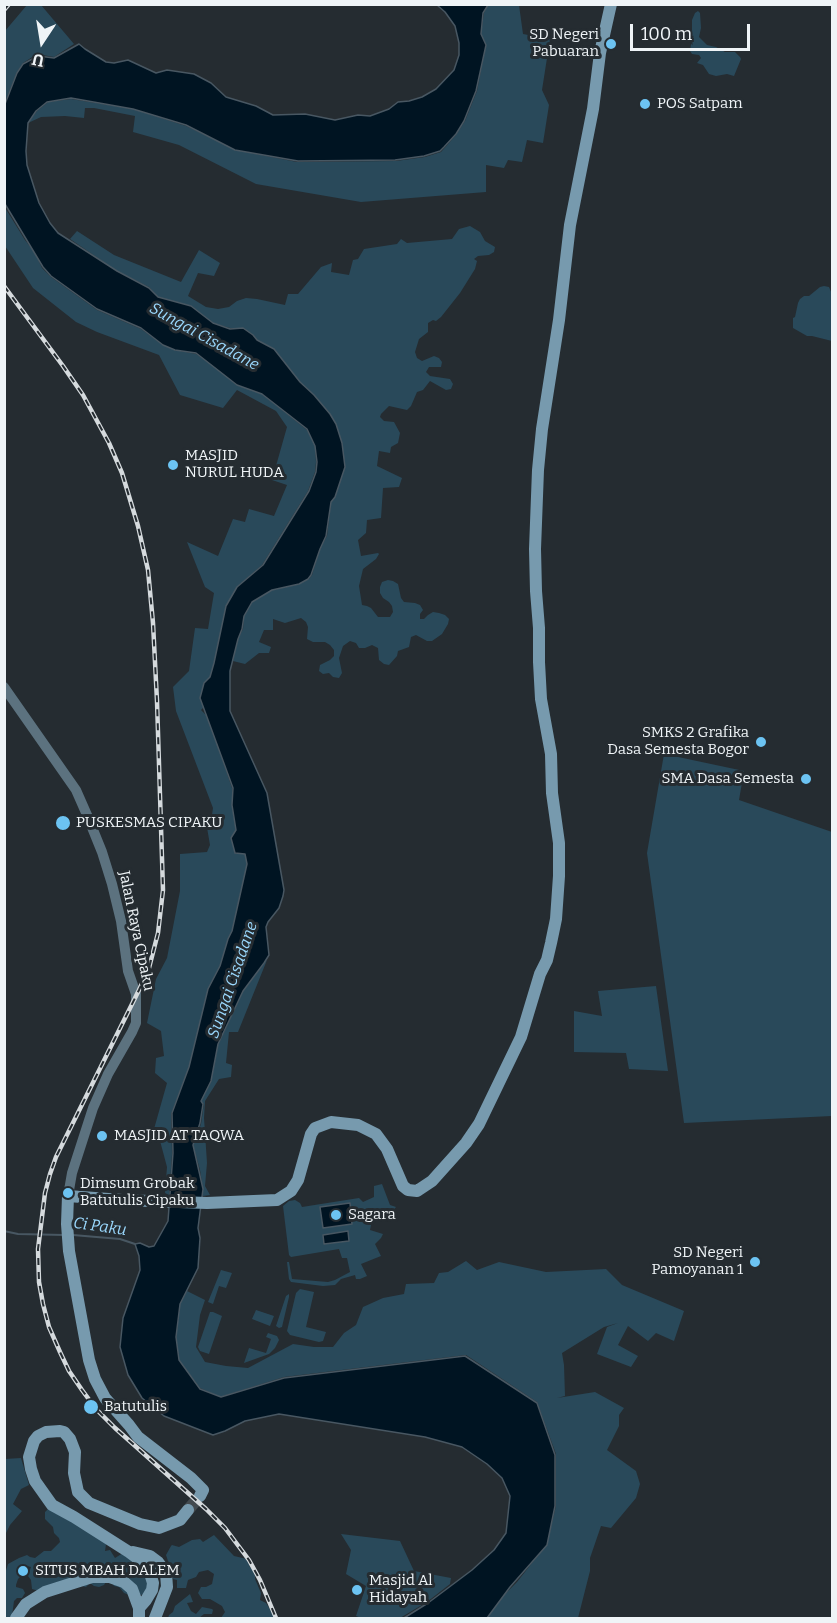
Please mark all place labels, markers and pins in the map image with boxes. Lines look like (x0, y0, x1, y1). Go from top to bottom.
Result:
place label: SD Negeri Pabuaran (529, 26, 599, 61)
marker: SD Negeri Pabuaran (604, 37, 618, 51)
place label: POS Satpam (657, 95, 743, 113)
marker: POS Satpam (638, 97, 652, 111)
place label: MASJID NURUL HUDA (185, 447, 284, 482)
marker: MASJID NURUL HUDA (166, 458, 180, 472)
place label: SMKS 2 Grafika Dasa Semesta Bogor (607, 724, 749, 759)
marker: SMKS 2 Grafika Dasa Semesta Bogor (754, 735, 768, 749)
place label: SMA Dasa Semesta (661, 770, 794, 788)
marker: SMA Dasa Semesta (799, 772, 813, 786)
marker: PUSKESMAS CIPAKU (54, 814, 72, 832)
place label: PUSKESMAS CIPAKU (76, 814, 222, 832)
place label: MASJID AT TAQWA (114, 1127, 244, 1145)
marker: MASJID AT TAQWA (95, 1129, 109, 1143)
place label: Dimsum Grobak Batutulis Cipaku (80, 1175, 194, 1210)
marker: Dimsum Grobak Batutulis Cipaku (61, 1186, 75, 1200)
place label: Sagara (348, 1206, 396, 1224)
marker: Sagara (329, 1208, 343, 1222)
place label: SD Negeri Pamoyanan 1 (651, 1244, 743, 1279)
marker: SD Negeri Pamoyanan 1 (748, 1255, 762, 1269)
marker: Batutulis (82, 1398, 100, 1416)
place label: Batutulis (104, 1398, 167, 1416)
place label: SITUS MBAH DALEM (35, 1562, 180, 1580)
marker: SITUS MBAH DALEM (16, 1564, 30, 1578)
place label: Masjid Al Hidayah (369, 1572, 433, 1607)
marker: Masjid Al Hidayah (350, 1583, 364, 1597)

